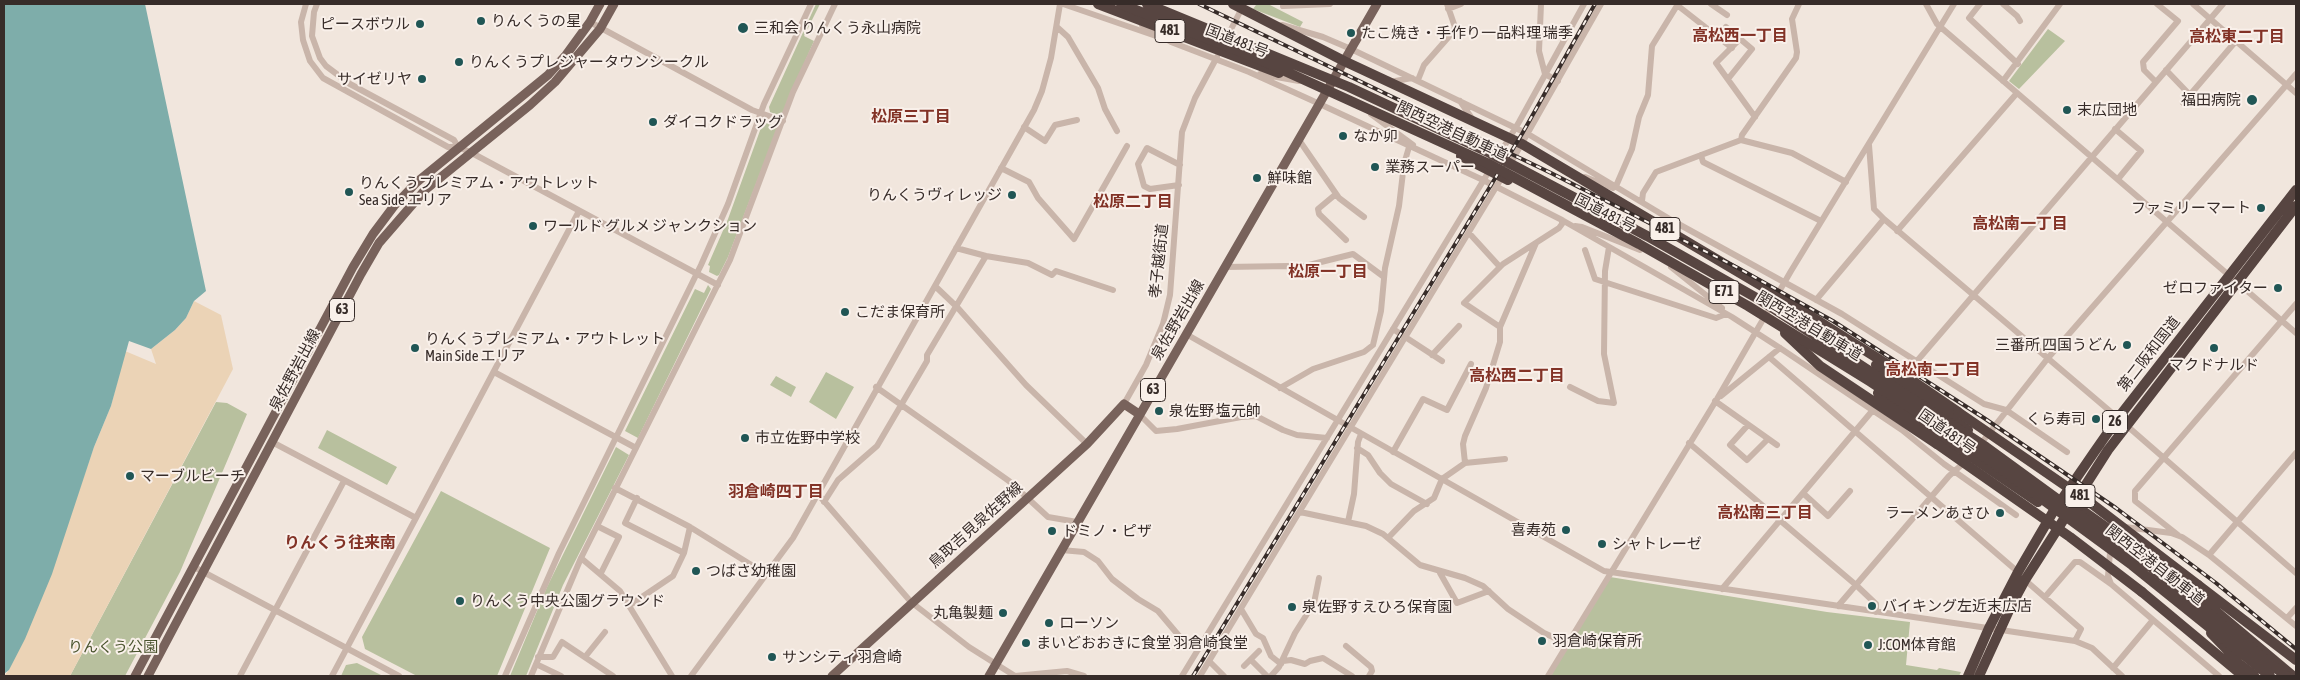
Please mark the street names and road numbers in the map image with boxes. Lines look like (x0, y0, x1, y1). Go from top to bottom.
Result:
road number: 481 (1155, 20, 1185, 42)
street label: 国道481号 (1203, 21, 1271, 61)
street label: 関西空港自動車道 (1394, 97, 1510, 165)
street label: 国道481号 (1571, 190, 1639, 236)
road number: 481 (1650, 218, 1680, 240)
street label: 孝子越街道 (1146, 223, 1172, 299)
street label: 泉佐野岩出線 (1148, 277, 1208, 363)
road number: E71 (1709, 280, 1739, 304)
street label: 関西空港自動車道 (1753, 287, 1865, 365)
road number: 63 (330, 298, 354, 322)
street label: 第二阪和国道 (2114, 313, 2184, 395)
street label: 泉佐野岩出線 (266, 326, 324, 414)
road number: 63 (1140, 378, 1166, 402)
street label: 国道481号 (1915, 406, 1979, 458)
road number: 26 (2102, 411, 2128, 434)
street label: 鳥取吉見泉佐野線 (925, 478, 1027, 572)
road number: 481 (2065, 484, 2095, 508)
street label: 関西空港自動車道 (2102, 521, 2208, 609)

